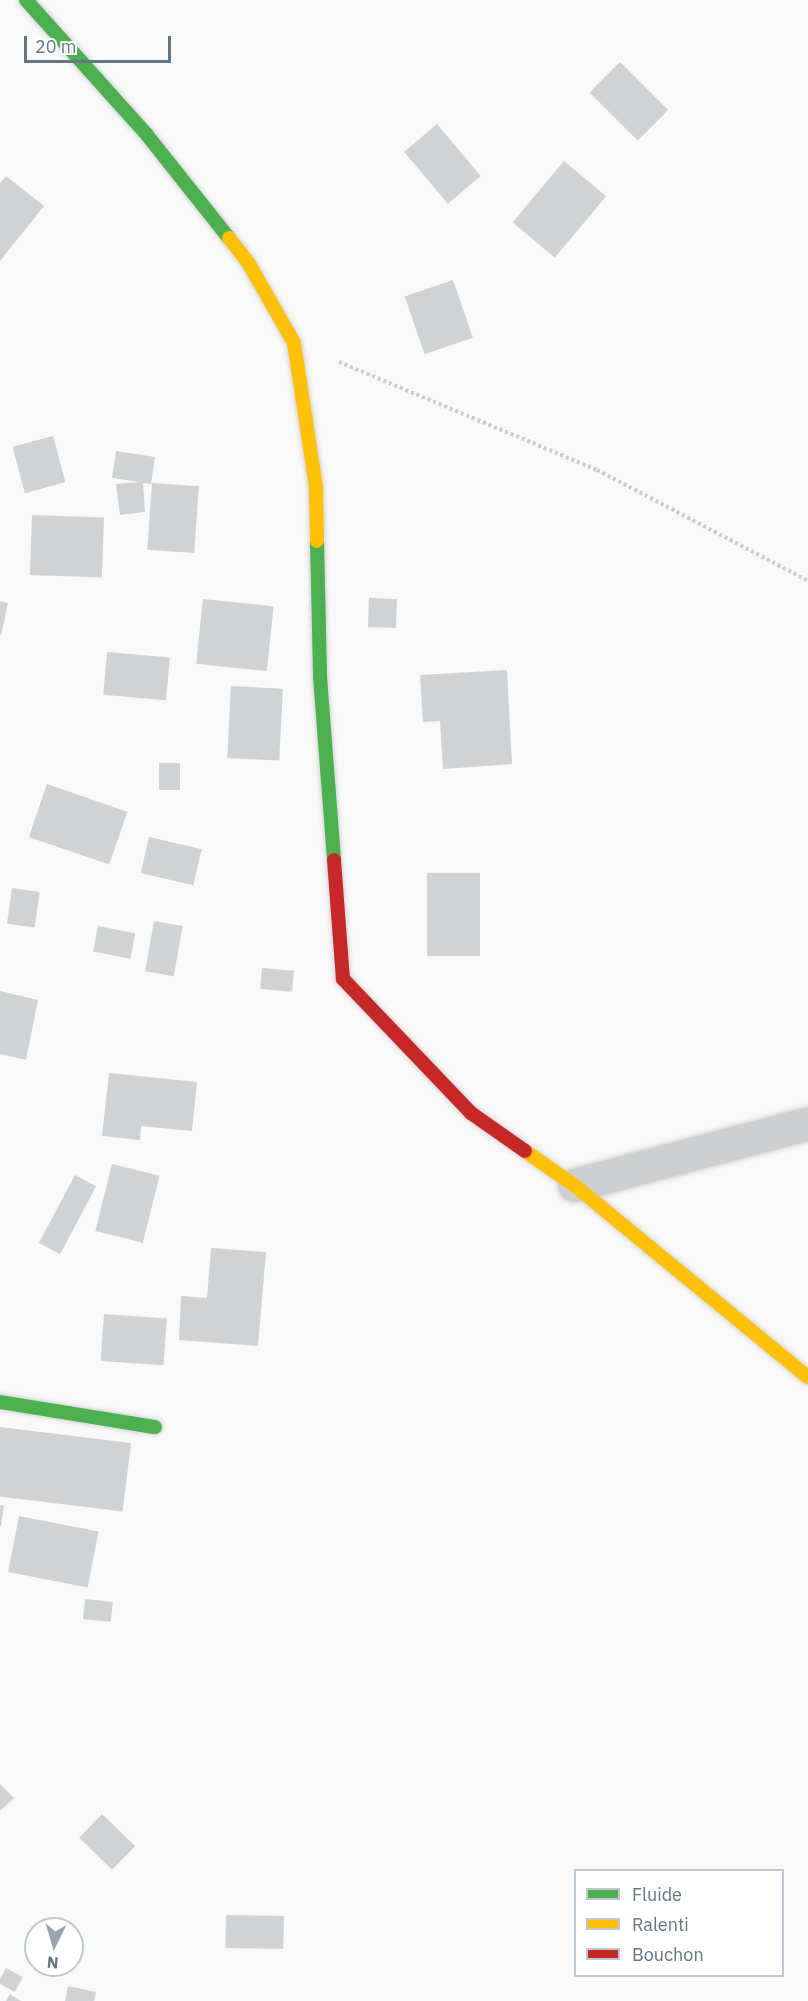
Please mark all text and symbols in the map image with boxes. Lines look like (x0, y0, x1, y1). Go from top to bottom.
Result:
scale bar (27, 24, 174, 62)
text: 20 m (35, 35, 77, 58)
legend (574, 1869, 784, 1977)
text: Fluide (632, 1883, 682, 1906)
text: Ralenti (632, 1913, 689, 1936)
north arrow (24, 1917, 84, 1977)
text: Bouchon (632, 1943, 704, 1966)
text: N (46, 1952, 59, 1973)

